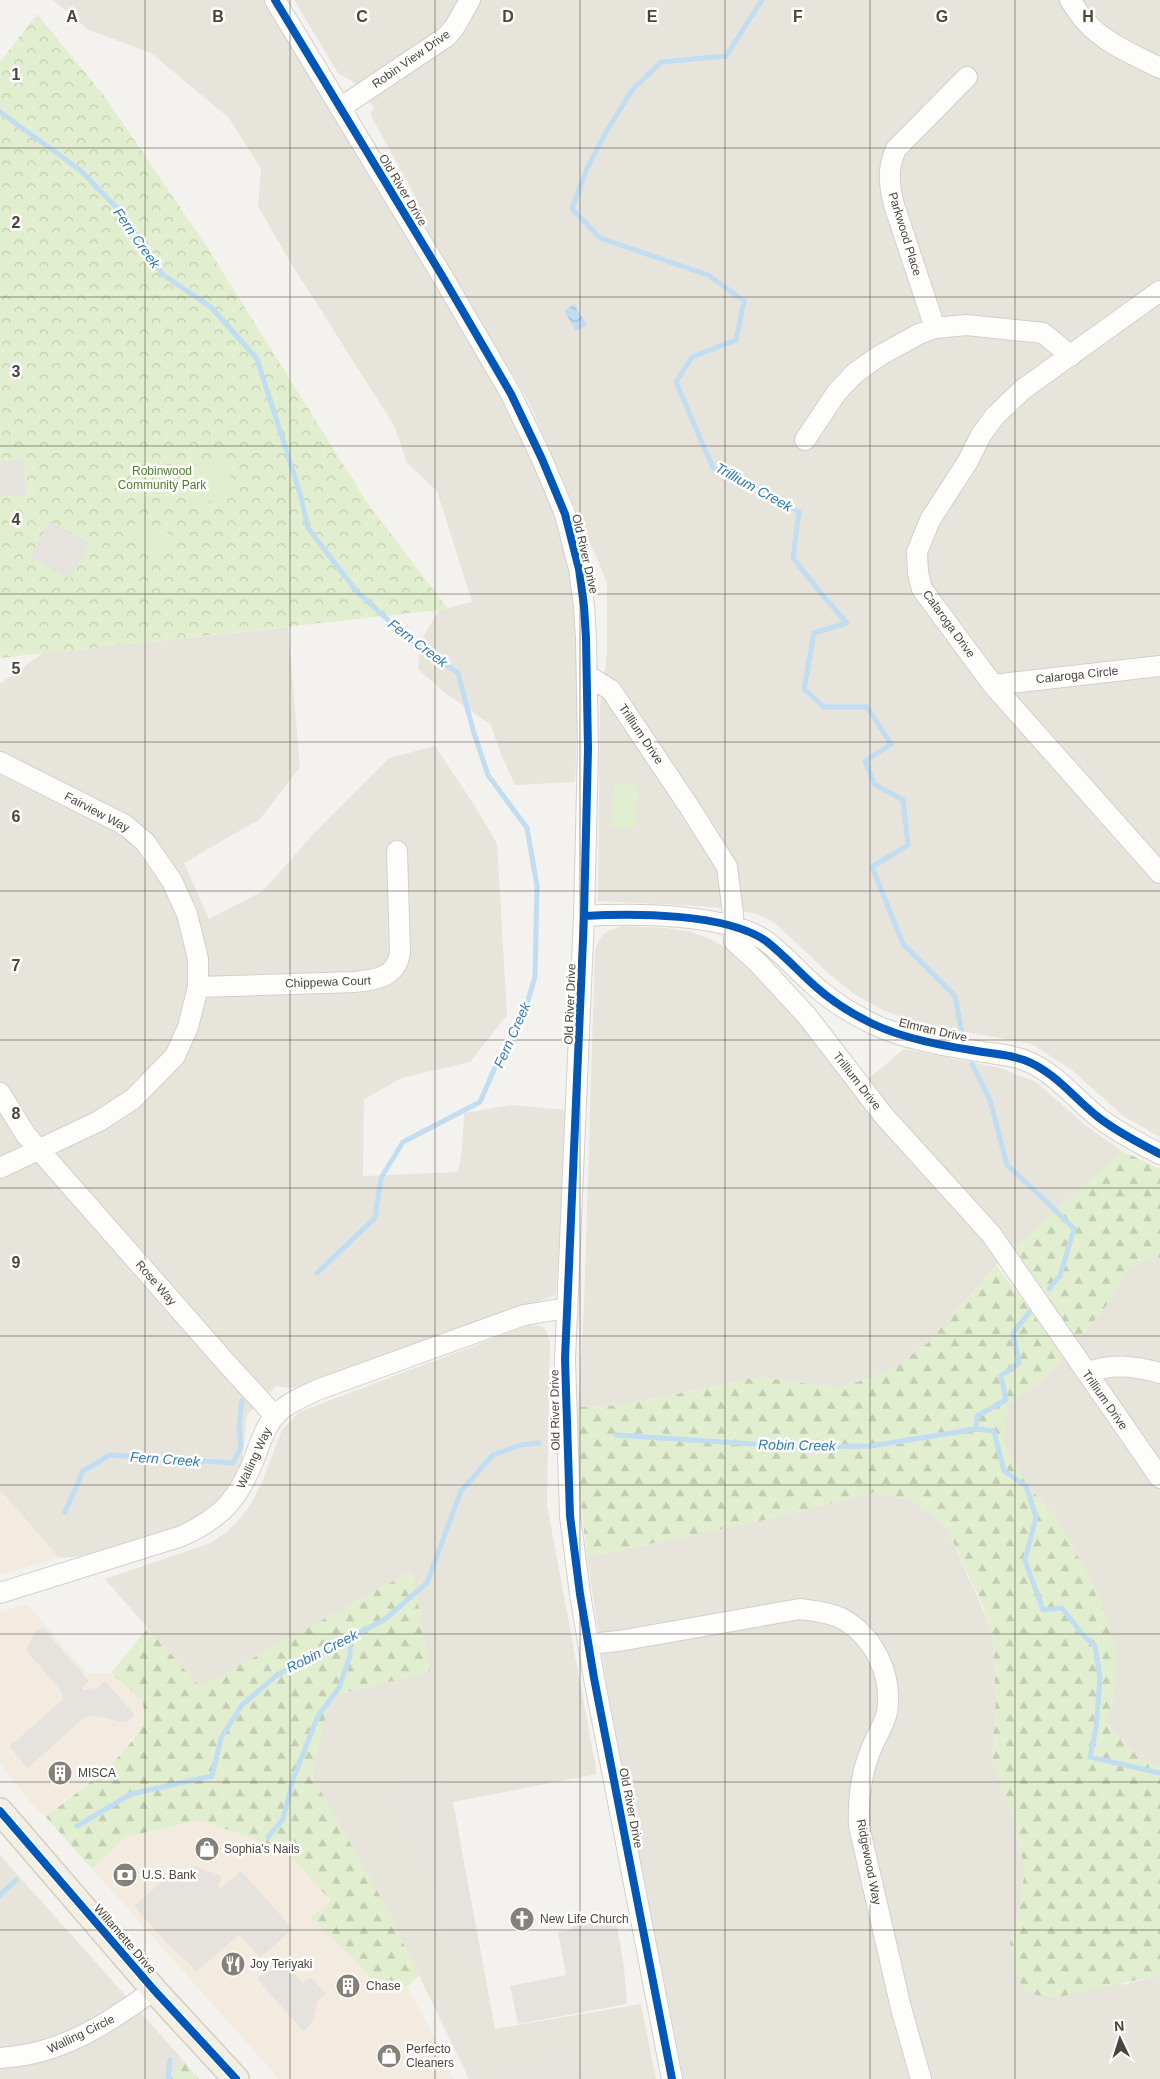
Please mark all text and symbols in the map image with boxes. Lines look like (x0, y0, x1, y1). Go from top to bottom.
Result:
text: A (66, 8, 78, 25)
text: B (212, 8, 224, 25)
text: C (356, 8, 368, 25)
text: D (502, 8, 514, 25)
text: E (647, 8, 658, 25)
text: F (793, 8, 803, 25)
text: G (936, 8, 948, 25)
text: H (1082, 8, 1094, 25)
street label: Robin View Drive (369, 27, 453, 91)
text: 1 (12, 66, 21, 83)
street label: Old River Drive (376, 152, 430, 229)
street label: Parkwood Place (886, 190, 924, 278)
water label: Fern Creek (110, 205, 164, 272)
text: 2 (12, 214, 21, 231)
text: 3 (12, 363, 21, 380)
water label: Trillium Creek (713, 459, 796, 515)
park label: Robinwood Community Park (118, 464, 207, 492)
text: 4 (12, 511, 21, 528)
street label: Old River Drive (569, 513, 601, 596)
street label: Calaroga Drive (920, 588, 978, 661)
water label: Fern Creek (385, 616, 452, 671)
text: 5 (12, 660, 21, 677)
street label: Calaroga Circle (1035, 664, 1119, 686)
street label: Trillium Drive (616, 701, 666, 767)
street label: Fairview Way (62, 789, 132, 835)
text: 6 (12, 808, 21, 825)
text: 7 (12, 957, 21, 974)
street label: Old River Drive (562, 963, 578, 1045)
street label: Chippewa Court (285, 973, 372, 990)
water label: Fern Creek (490, 999, 534, 1070)
street label: Elmran Drive (898, 1015, 969, 1045)
street label: Trillium Drive (830, 1049, 884, 1113)
text: 8 (12, 1105, 21, 1122)
text: 9 (12, 1254, 21, 1271)
street label: Rose Way (133, 1258, 179, 1308)
street label: Trillium Drive (1079, 1367, 1131, 1433)
street label: Old River Drive (547, 1369, 563, 1451)
street label: Walling Way (234, 1425, 274, 1491)
water label: Robin Creek (758, 1436, 837, 1454)
water label: Fern Creek (130, 1449, 201, 1469)
water label: Robin Creek (284, 1626, 361, 1676)
building icon: MISCA (47, 1760, 73, 1786)
place label: MISCA (78, 1766, 116, 1780)
street label: Old River Drive (616, 1767, 646, 1850)
street label: Ridgewood Way (854, 1818, 884, 1906)
shop icon: Sophia's Nails (194, 1836, 220, 1862)
place label: Sophia's Nails (224, 1842, 300, 1856)
bank icon: U.S. Bank (112, 1862, 138, 1888)
place label: U.S. Bank (142, 1868, 197, 1882)
street label: Willamette Drive (91, 1901, 159, 1977)
church icon: New Life Church (509, 1906, 535, 1932)
place label: New Life Church (540, 1912, 629, 1926)
restaurant icon: Joy Teriyaki (220, 1951, 246, 1977)
place label: Joy Teriyaki (250, 1957, 312, 1971)
building icon: Chase (335, 1973, 361, 1999)
place label: Chase (366, 1979, 401, 1993)
street label: Walling Circle (45, 2012, 117, 2056)
north arrow (1095, 2014, 1145, 2064)
text: N (1113, 2018, 1125, 2034)
place label: Perfecto Cleaners (406, 2042, 454, 2070)
shop icon: Perfecto Cleaners (376, 2043, 402, 2069)

